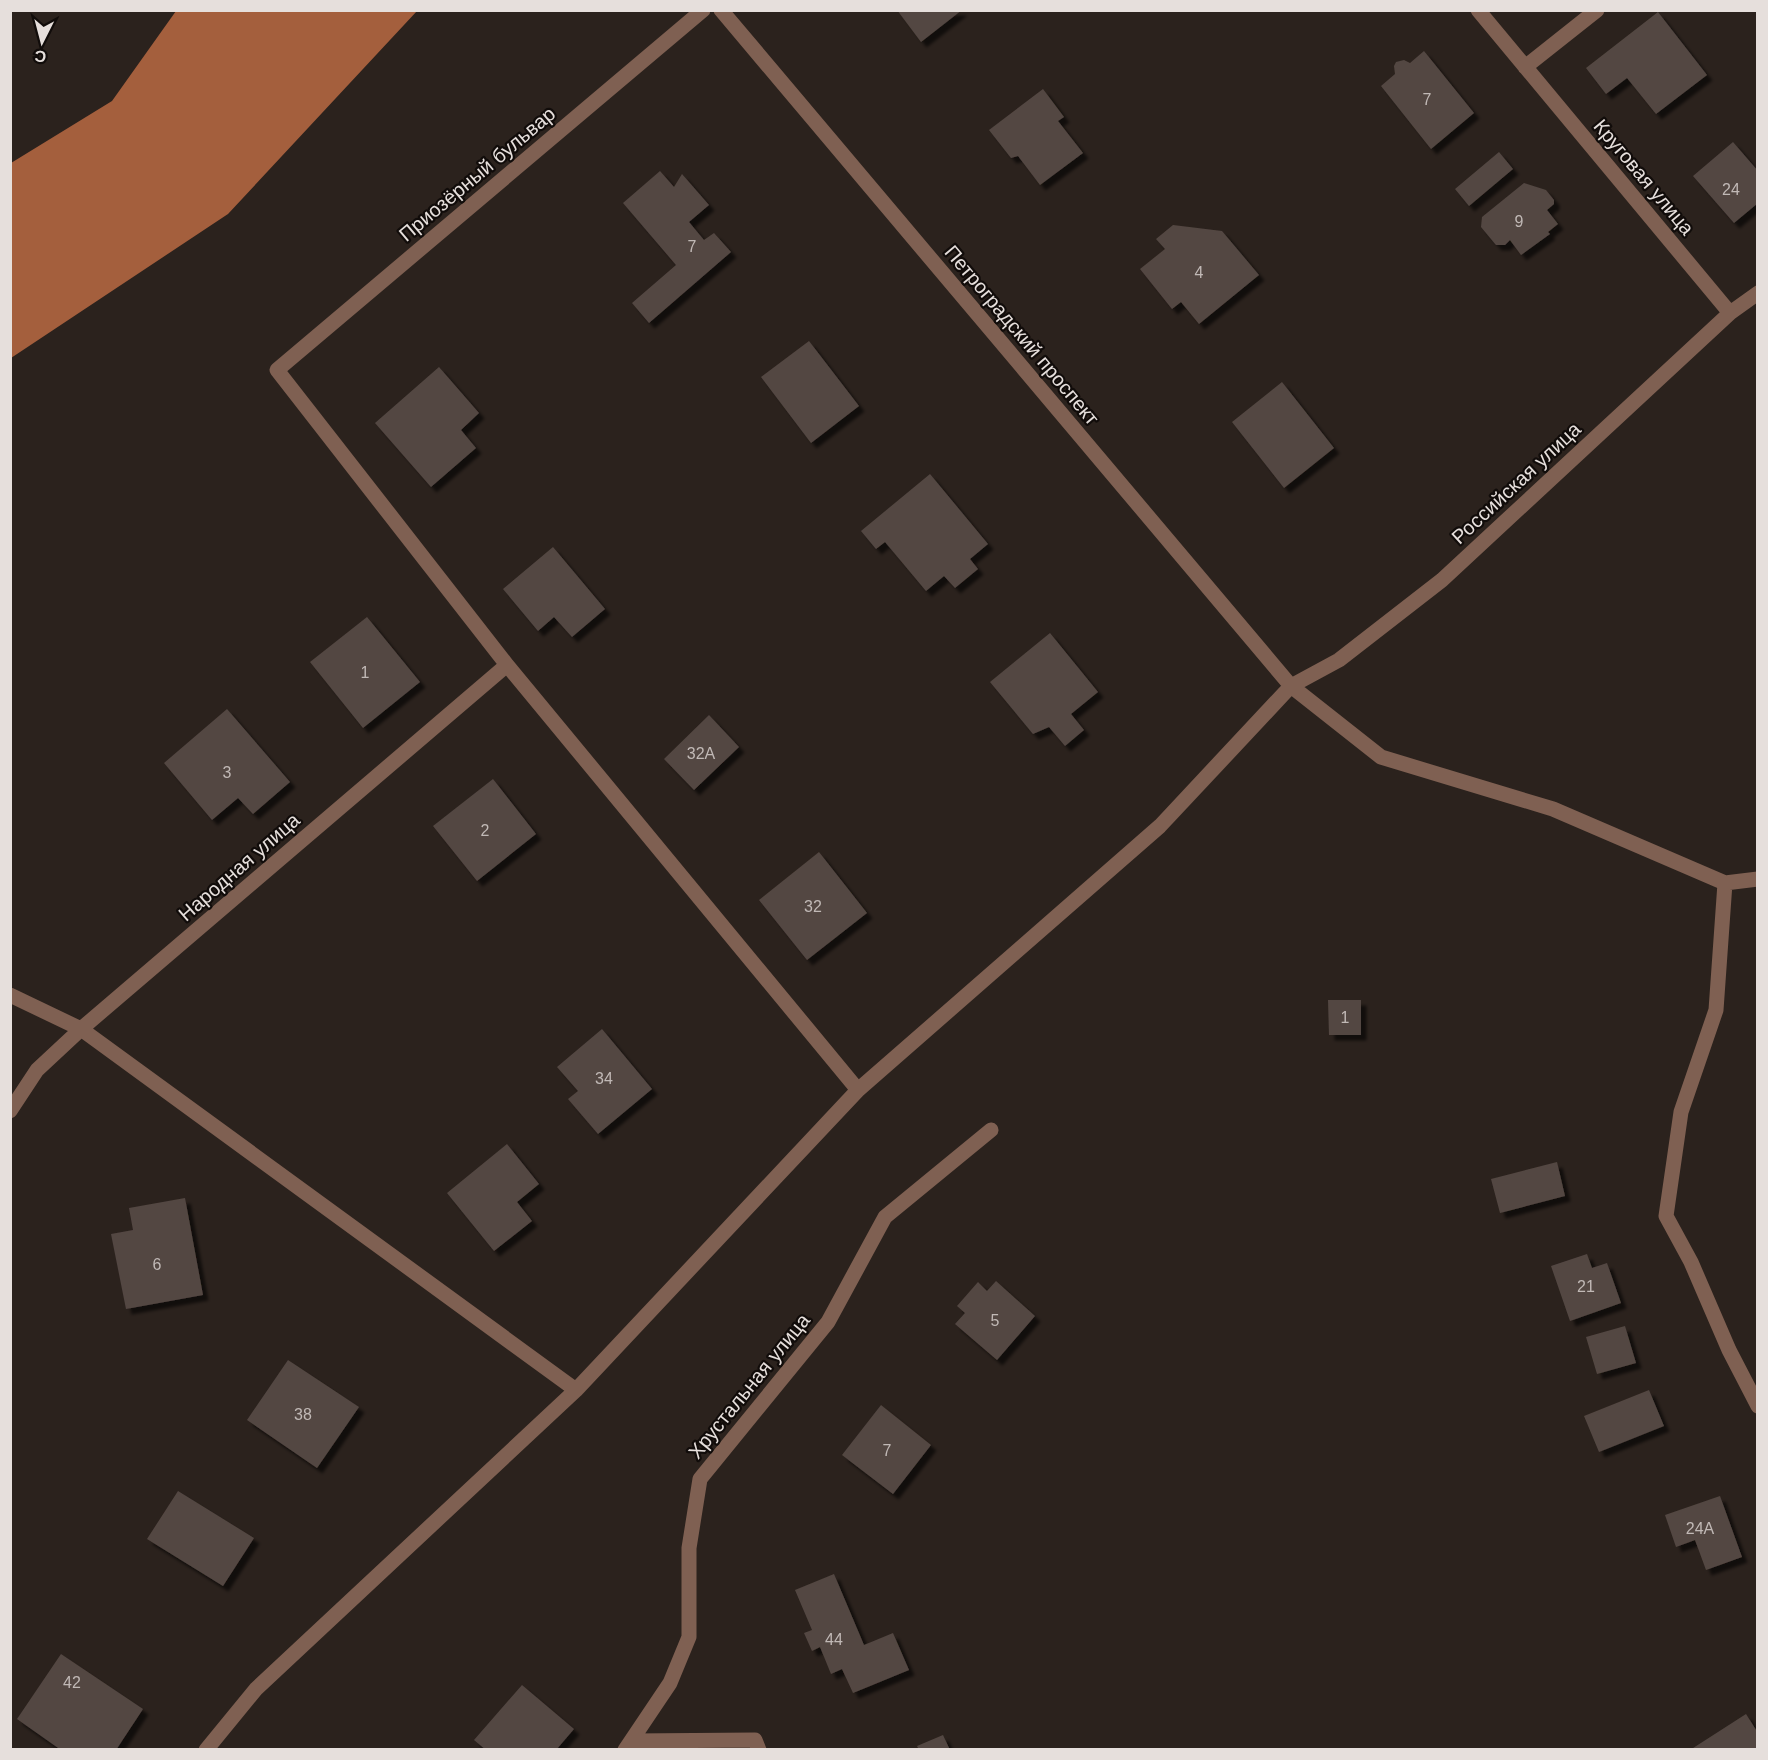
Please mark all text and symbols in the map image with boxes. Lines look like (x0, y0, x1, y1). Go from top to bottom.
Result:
north arrow (12, 12, 72, 72)
text: С (33, 47, 47, 65)
house number: 7 (1423, 91, 1432, 108)
street label: Приозёрный бульвар (395, 102, 559, 246)
street label: Круговая улица (1589, 115, 1699, 240)
house number: 24 (1722, 181, 1740, 198)
house number: 9 (1515, 213, 1524, 230)
house number: 7 (688, 238, 697, 255)
street label: Петроградский проспект (941, 241, 1103, 429)
house number: 4 (1195, 264, 1204, 281)
street label: Российская улица (1447, 417, 1585, 548)
house number: 1 (361, 664, 370, 681)
house number: 32А (687, 745, 716, 762)
house number: 3 (223, 764, 232, 781)
street label: Народная улица (174, 808, 304, 925)
house number: 2 (481, 822, 490, 839)
house number: 32 (804, 898, 822, 915)
house number: 1 (1341, 1009, 1350, 1026)
house number: 34 (595, 1070, 613, 1087)
house number: 6 (153, 1256, 162, 1273)
house number: 21 (1577, 1278, 1595, 1295)
street label: Хрустальная улица (684, 1309, 815, 1463)
house number: 5 (991, 1312, 1000, 1329)
house number: 38 (294, 1406, 312, 1423)
house number: 7 (883, 1442, 892, 1459)
house number: 24А (1686, 1520, 1715, 1537)
house number: 44 (825, 1631, 843, 1648)
house number: 42 (63, 1674, 81, 1691)

